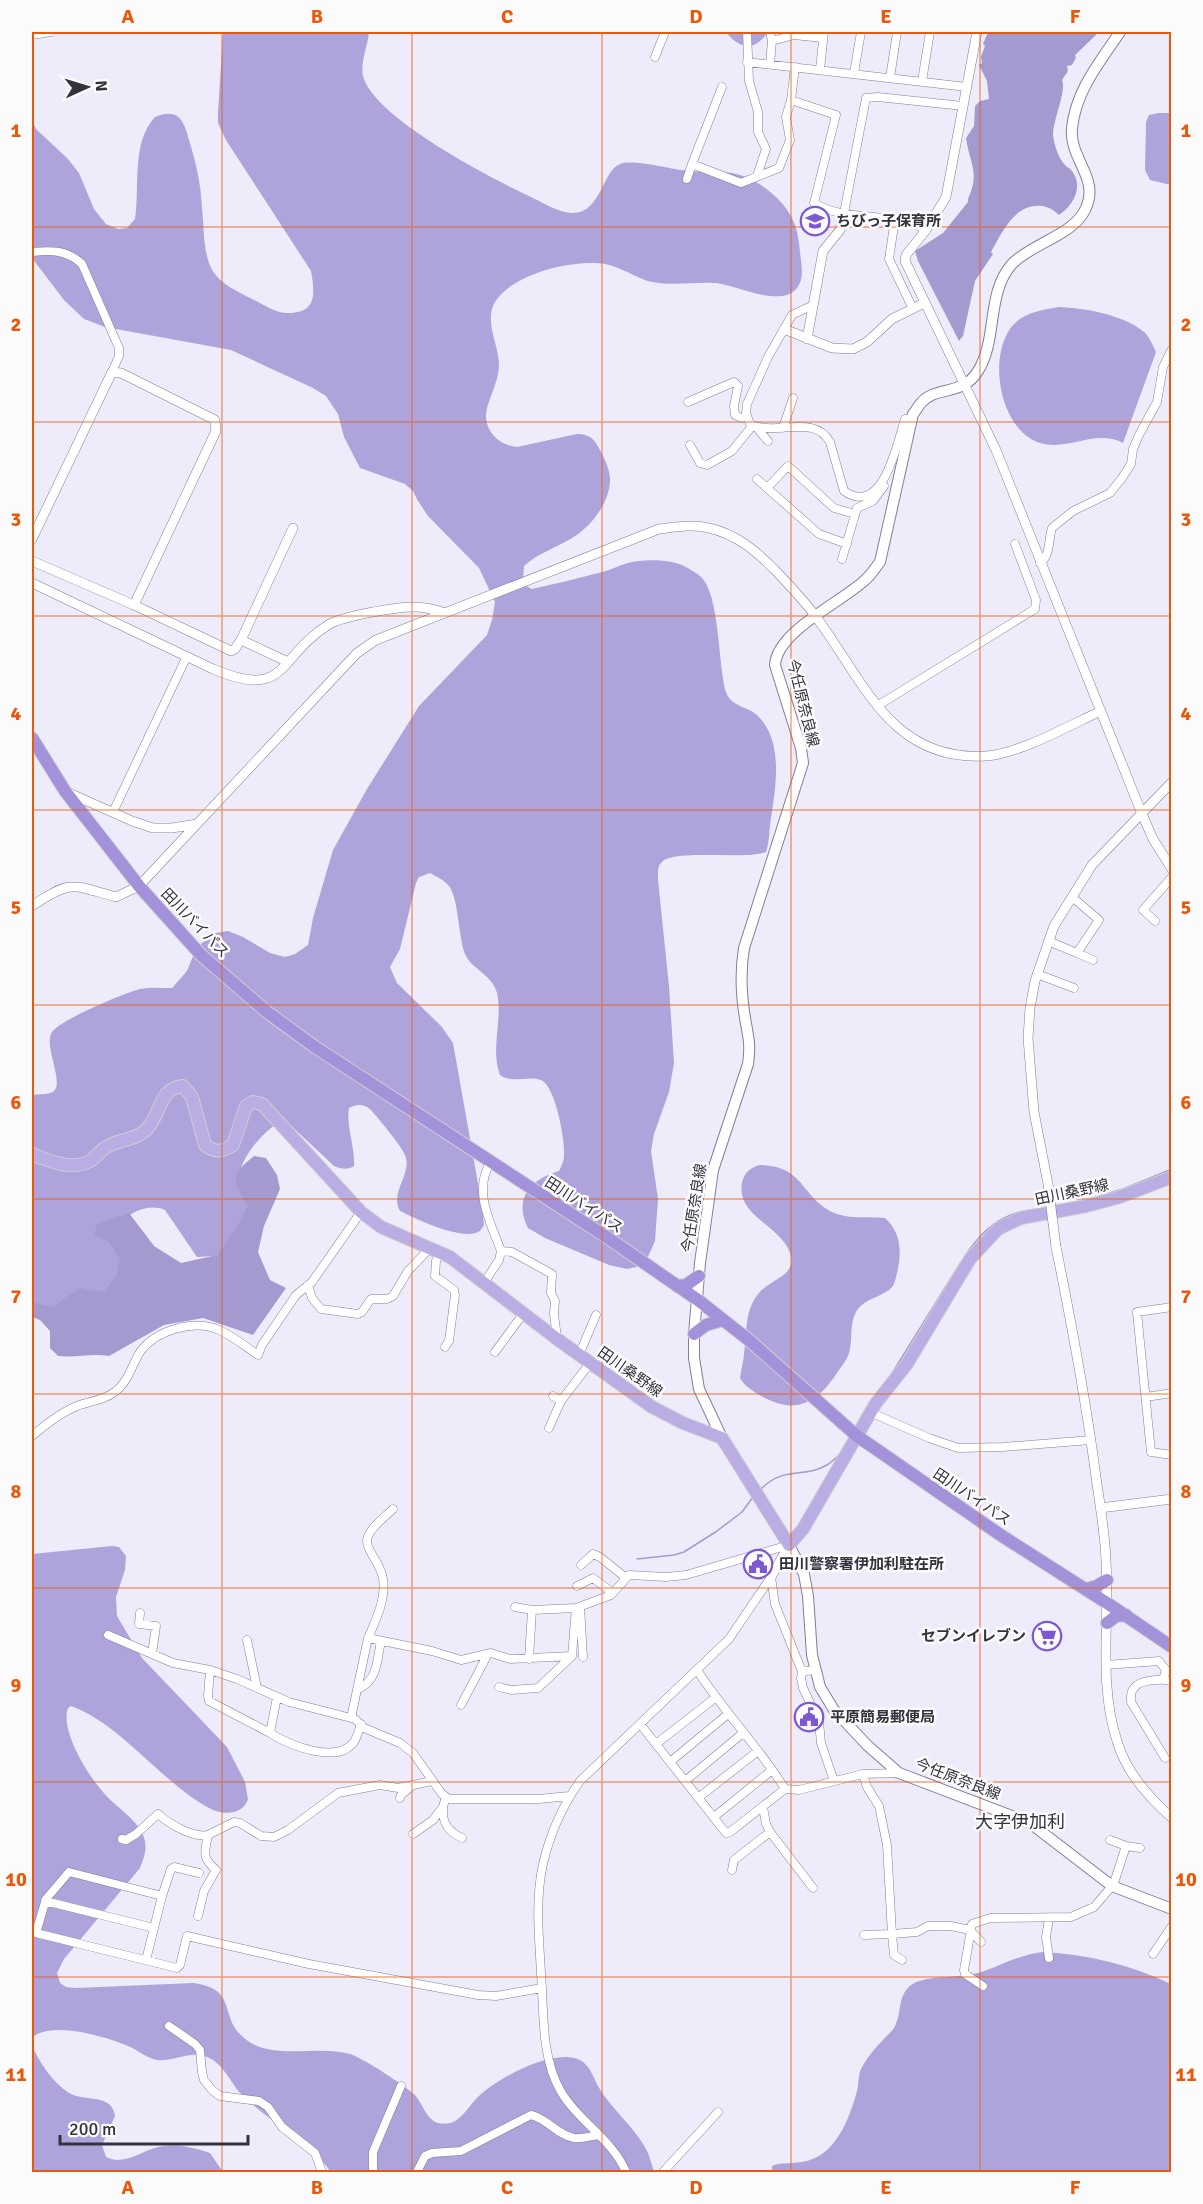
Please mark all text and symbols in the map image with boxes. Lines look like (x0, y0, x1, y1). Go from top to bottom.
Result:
text: A (122, 4, 135, 29)
text: B (311, 4, 323, 29)
text: C (501, 4, 513, 29)
text: D (689, 4, 703, 29)
text: E (880, 4, 892, 29)
text: F (1070, 4, 1081, 29)
north arrow (57, 57, 117, 117)
text: N (91, 80, 111, 92)
text: 1 (11, 118, 22, 143)
text: 1 (1181, 118, 1192, 143)
school or university icon: ちびっ子保育所 (799, 205, 831, 237)
place label: ちびっ子保育所 (836, 212, 941, 230)
text: 2 (11, 312, 21, 337)
text: 2 (1181, 312, 1191, 337)
text: 3 (11, 507, 21, 532)
text: 3 (1181, 507, 1191, 532)
street label: 今任原奈良線 (783, 657, 823, 749)
text: 4 (11, 701, 22, 726)
text: 4 (1181, 701, 1192, 726)
street label: 田川バイパス (157, 884, 233, 962)
text: 5 (11, 895, 21, 920)
text: 5 (1181, 895, 1191, 920)
text: 6 (11, 1090, 22, 1115)
text: 6 (1181, 1090, 1192, 1115)
street label: 今任原奈良線 (678, 1162, 710, 1254)
street label: 田川バイパス (541, 1173, 627, 1237)
street label: 田川桑野線 (1033, 1175, 1111, 1209)
text: 7 (11, 1284, 22, 1309)
text: 7 (1181, 1284, 1192, 1309)
street label: 田川桑野線 (594, 1343, 666, 1401)
street label: 田川バイパス (930, 1464, 1014, 1530)
text: 8 (11, 1479, 22, 1504)
text: 8 (1181, 1479, 1192, 1504)
public building icon: 田川警察署伊加利駐在所 (742, 1548, 774, 1580)
place label: 田川警察署伊加利駐在所 (779, 1555, 944, 1573)
supermarket icon: セブンイレブン (1031, 1620, 1063, 1652)
place label: セブンイレブン (921, 1627, 1026, 1645)
text: 9 (11, 1673, 22, 1698)
text: 9 (1181, 1673, 1192, 1698)
public building icon: 平原簡易郵便局 (793, 1701, 825, 1733)
place label: 平原簡易郵便局 (830, 1708, 935, 1726)
street label: 今任原奈良線 (913, 1754, 1003, 1804)
district label: 大字伊加利 (975, 1811, 1065, 1833)
text: 10 (5, 1867, 27, 1892)
text: 10 (1175, 1867, 1197, 1892)
text: 11 (5, 2062, 27, 2087)
text: 11 (1175, 2062, 1197, 2087)
scale bar (60, 2108, 248, 2146)
text: 200 m (69, 2118, 116, 2140)
text: A (122, 2175, 135, 2200)
text: B (311, 2175, 323, 2200)
text: C (501, 2175, 513, 2200)
text: D (689, 2175, 703, 2200)
text: E (880, 2175, 892, 2200)
text: F (1070, 2175, 1081, 2200)

